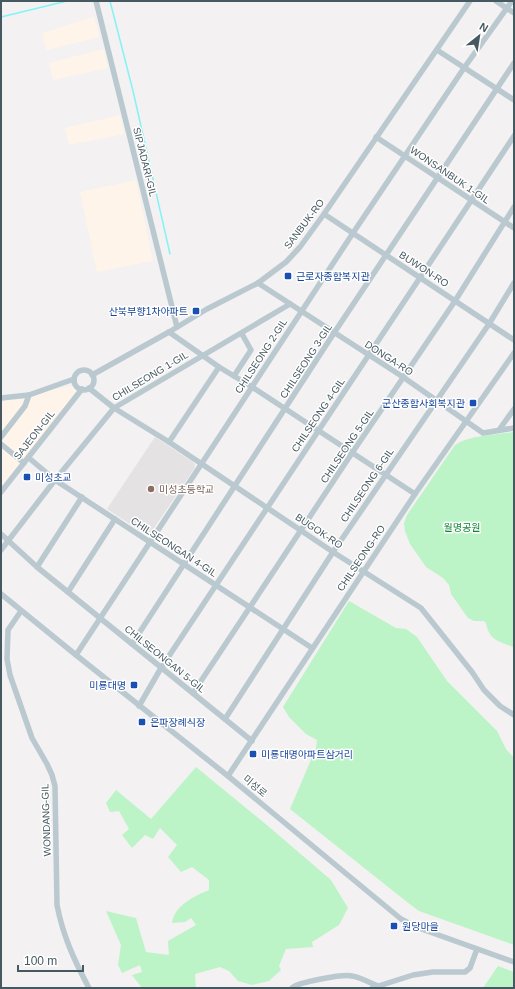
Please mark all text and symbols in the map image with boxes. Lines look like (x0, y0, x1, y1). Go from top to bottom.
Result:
north arrow (459, 16, 499, 56)
text: N (478, 20, 490, 35)
street label: SIPJADARI-GIL (131, 126, 159, 198)
street label: WONSANBUK 1-GIL (408, 144, 492, 206)
street label: SANBUK-RO (282, 197, 326, 251)
street label: BUWON-RO (397, 249, 451, 289)
marker: 근로자종합복지관 (283, 271, 293, 281)
place label: 근로자종합복지관 (296, 271, 370, 282)
place label: 산북부향1차아파트 (109, 306, 188, 317)
marker: 산북부향1차아파트 (191, 306, 201, 316)
street label: CHILSEONG 2-GIL (233, 316, 289, 395)
street label: CHILSEONG 3-GIL (278, 321, 334, 400)
street label: DONGA-RO (363, 338, 415, 378)
street label: CHILSEONG 1-GIL (110, 349, 190, 403)
street label: CHILSEONG 4-GIL (289, 376, 347, 454)
place label: 군산종합사회복지관 (382, 398, 466, 409)
marker: 군산종합사회복지관 (468, 398, 478, 408)
street label: CHILSEONG 5-GIL (318, 407, 376, 485)
street label: SAJEON-GIL (11, 408, 57, 462)
street label: CHILSEONG 6-GIL (338, 446, 396, 524)
marker: 미성초교 (22, 472, 32, 482)
place label: 미성초교 (35, 472, 72, 483)
marker: 미성초등학교 (146, 484, 156, 494)
place label: 미성초등학교 (159, 484, 214, 495)
street label: BUGOK-RO (293, 511, 345, 551)
street label: CHILSEONGAN 4-GIL (129, 515, 220, 579)
park label: 월명공원 (444, 522, 480, 533)
street label: CHILSEONG-RO (335, 523, 387, 593)
street label: CHILSEONGAN 5-GIL (122, 623, 208, 695)
place label: 미룡대명 (89, 680, 126, 691)
marker: 미룡대명 (129, 680, 139, 690)
marker: 은파장례식장 (137, 717, 147, 727)
place label: 은파장례식장 (150, 717, 205, 728)
marker: 미룡대명아파트삼거리 (248, 749, 258, 759)
place label: 미룡대명아파트삼거리 (261, 749, 353, 760)
street label: 미성로 (241, 773, 269, 799)
street label: WONDANG-GIL (39, 783, 53, 857)
marker: 원당마을 (389, 921, 399, 931)
place label: 원당마을 (402, 921, 439, 932)
scale bar (18, 947, 83, 973)
text: 100 m (24, 954, 57, 968)

